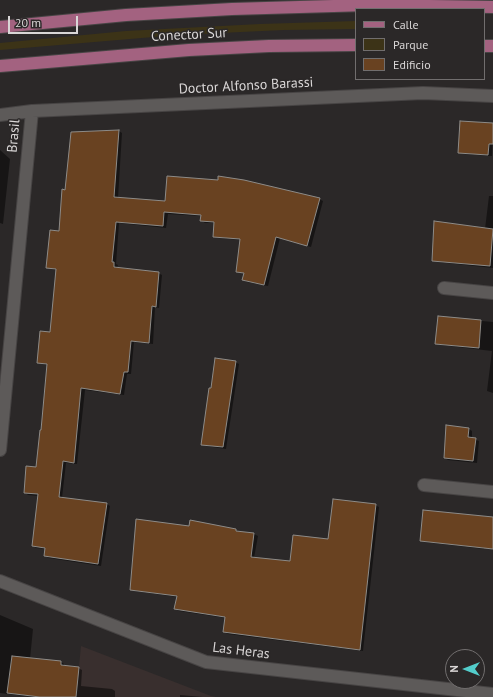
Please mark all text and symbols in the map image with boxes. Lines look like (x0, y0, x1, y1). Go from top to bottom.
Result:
scale bar (10, 8, 80, 34)
legend (355, 8, 485, 80)
text: 20 m (15, 15, 41, 30)
text: Calle (393, 17, 419, 32)
street label: Conector Sur (150, 25, 228, 45)
text: Parque (393, 37, 428, 52)
text: Edificio (393, 57, 431, 72)
street label: Doctor Alfonso Barassi (178, 74, 314, 98)
street label: Brasil (4, 119, 24, 153)
street label: Las Heras (211, 639, 271, 663)
north arrow (445, 649, 485, 689)
text: N (447, 665, 461, 673)

